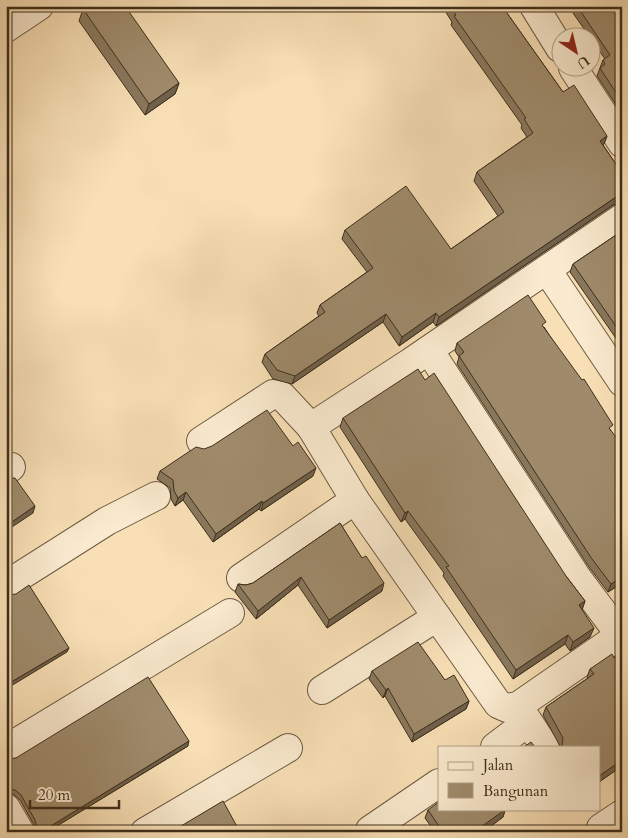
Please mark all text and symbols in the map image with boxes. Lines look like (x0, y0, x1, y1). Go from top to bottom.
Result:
north arrow (550, 28, 600, 78)
text: U (573, 51, 593, 74)
legend (438, 746, 600, 810)
text: Jalan (481, 755, 514, 775)
scale bar (30, 778, 119, 810)
text: Bangunan (483, 781, 549, 801)
text: 20 m (38, 785, 70, 805)

